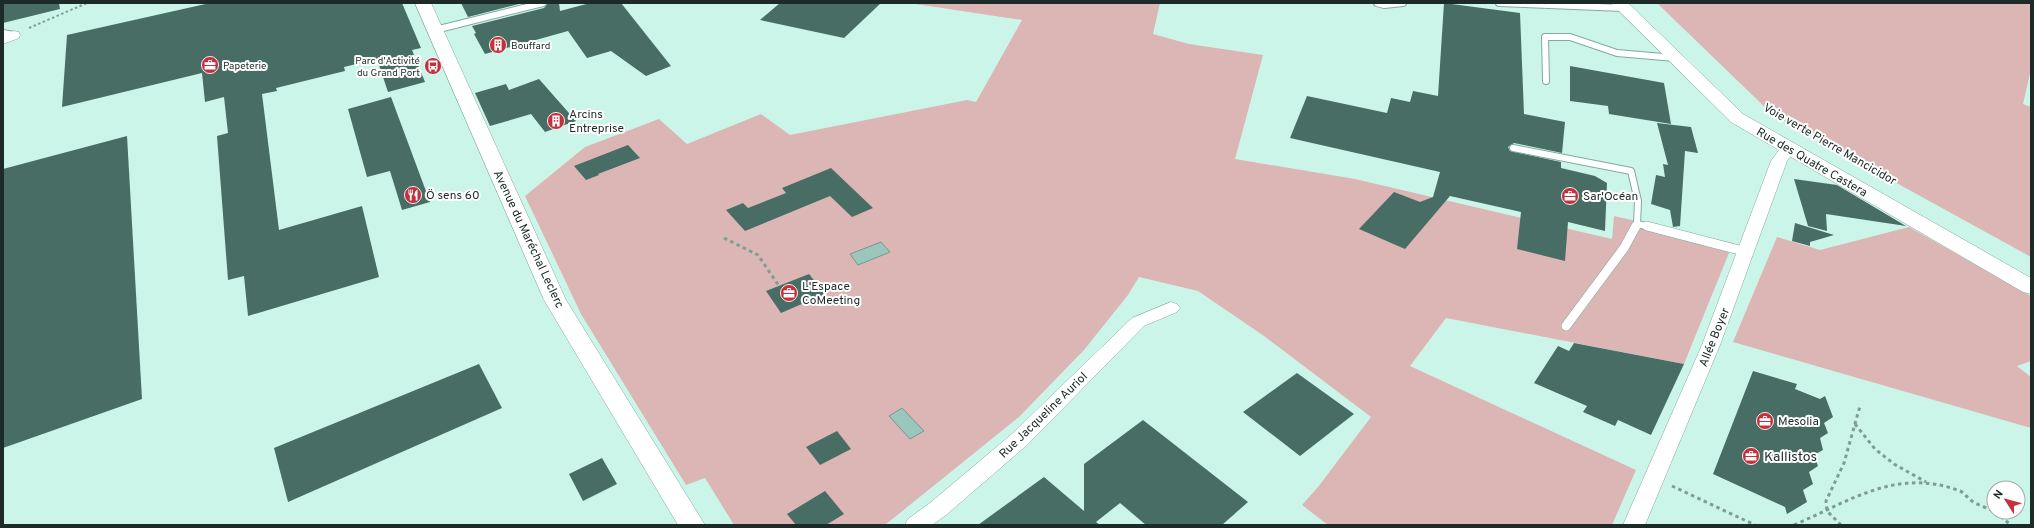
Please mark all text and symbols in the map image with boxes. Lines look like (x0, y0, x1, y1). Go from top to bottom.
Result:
building icon: Bouffard (488, 35, 508, 55)
place label: Bouffard (511, 40, 550, 53)
office icon: Papeterie (200, 55, 220, 75)
place label: Parc d'Activité du Grand Port (355, 55, 420, 80)
bus stop icon: Parc d'Activité du Grand Port (423, 56, 443, 76)
place label: Papeterie (223, 60, 267, 73)
street label: Voie verte Pierre Mancicidor (1760, 100, 1899, 190)
place label: Arcins Entreprise (569, 107, 624, 137)
building icon: Arcins Entreprise (546, 111, 566, 131)
street label: Rue des Quatre Castera (1753, 124, 1870, 201)
street label: Avenue du Maréchal Leclerc (489, 168, 567, 311)
restaurant icon: Ö sens 60 (403, 185, 423, 205)
office icon: Sar'Océan (1560, 186, 1580, 206)
place label: Ö sens 60 (426, 188, 480, 204)
place label: Sar'Océan (1583, 189, 1638, 205)
place label: L'Espace CoMeeting (802, 279, 860, 309)
office icon: L'Espace CoMeeting (779, 283, 799, 303)
street label: Allée Boyer (1696, 305, 1734, 369)
street label: Rue Jacqueline Auriol (996, 369, 1091, 462)
office icon: Mesolia (1755, 411, 1775, 431)
place label: Mesolia (1778, 414, 1819, 430)
office icon: Kallistos (1741, 446, 1761, 466)
place label: Kallistos (1764, 449, 1817, 466)
north arrow (1986, 480, 2026, 520)
text: N (1991, 487, 2007, 502)

